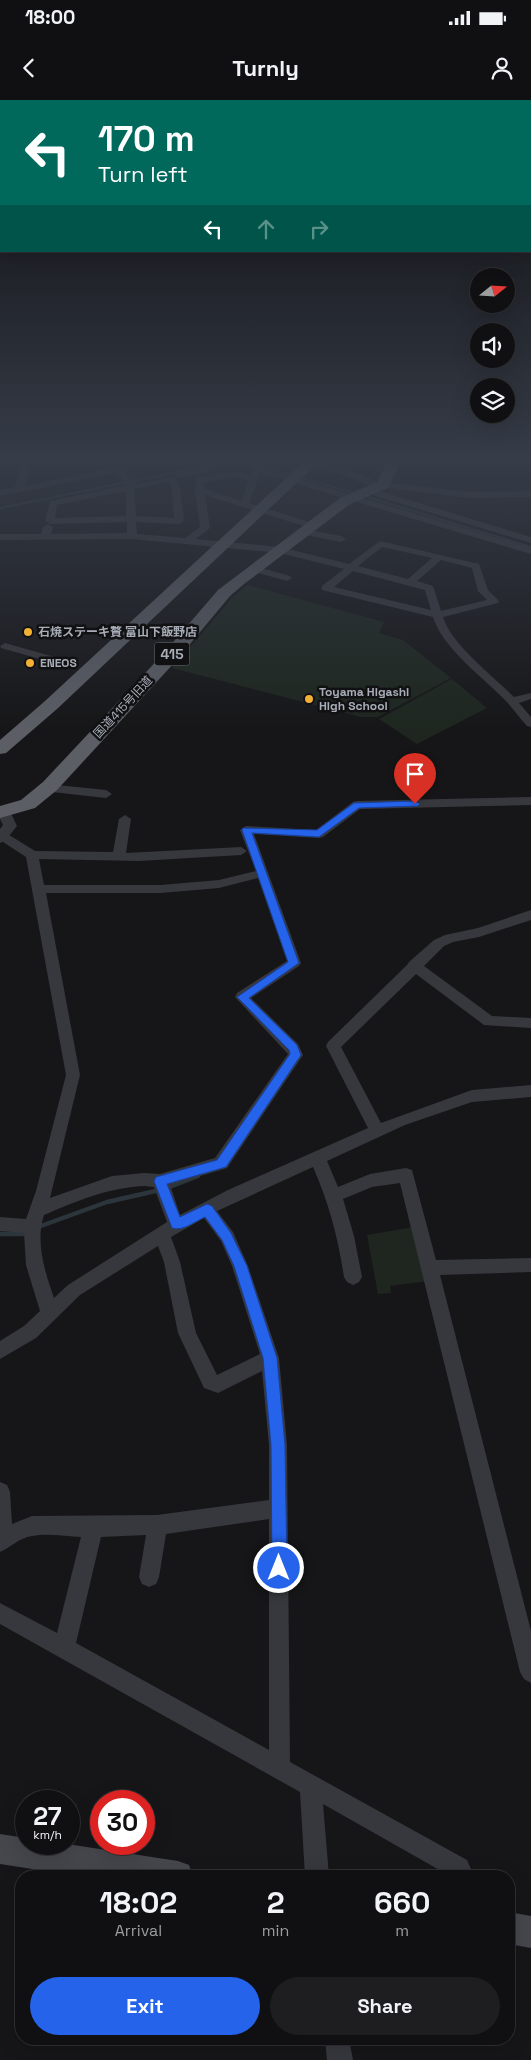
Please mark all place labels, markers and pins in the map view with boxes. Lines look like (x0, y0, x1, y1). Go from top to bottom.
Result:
place label: 石焼ステーキ贅 富山下飯野店 (38, 624, 197, 640)
marker: 石焼ステーキ贅 富山下飯野店 (22, 626, 34, 638)
place label: ENEOS (40, 655, 77, 671)
marker: ENEOS (24, 657, 36, 669)
place label: Toyama Higashi High School (319, 684, 409, 714)
marker: Toyama Higashi High School (303, 693, 315, 705)
pin (394, 753, 436, 804)

